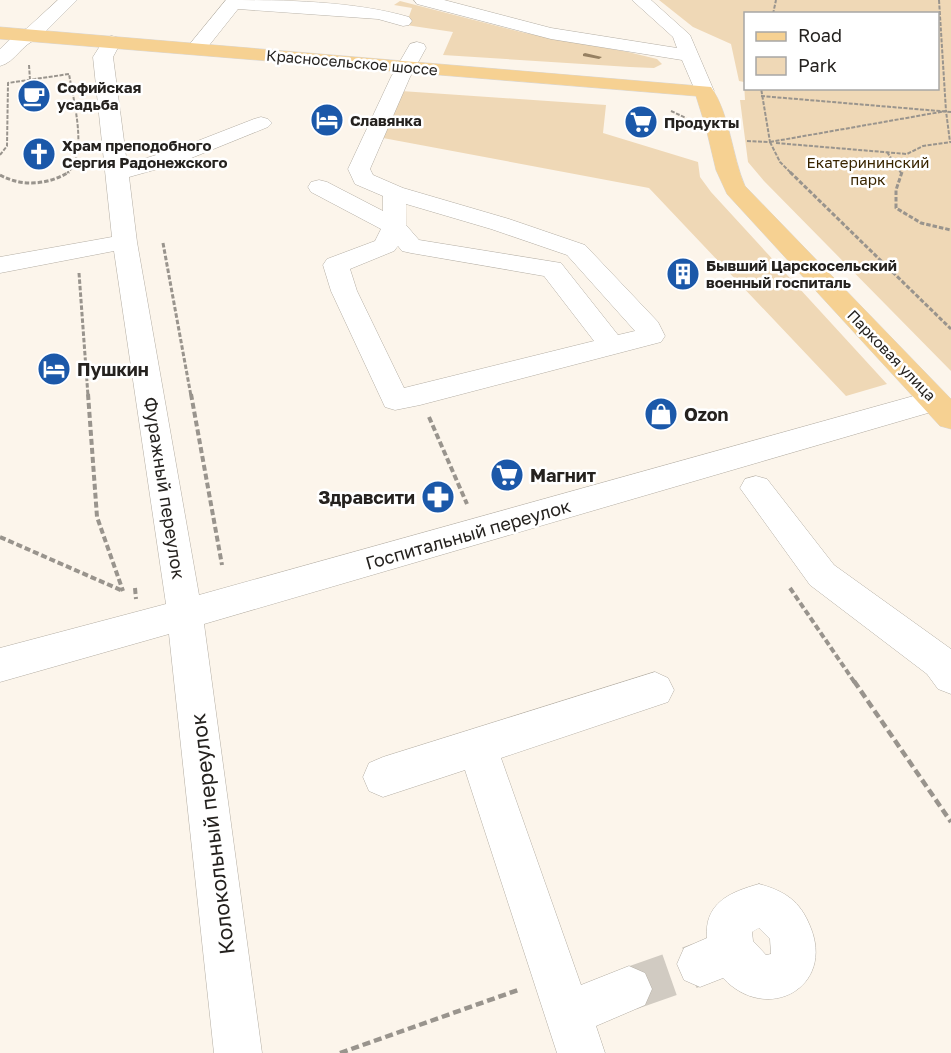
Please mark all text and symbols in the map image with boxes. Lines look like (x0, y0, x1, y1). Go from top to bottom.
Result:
legend (744, 12, 939, 90)
text: Road (798, 24, 842, 46)
street label: Красносельское шоссе (265, 46, 439, 78)
text: Park (798, 54, 837, 76)
cafe icon: Софийская усадьба (16, 78, 52, 114)
place label: Софийская усадьба (57, 78, 141, 113)
hotel icon: Славянка (309, 102, 345, 138)
supermarket icon: Продукты (623, 104, 659, 140)
place label: Славянка (350, 111, 422, 129)
place label: Продукты (664, 113, 739, 131)
church icon: Храм преподобного Сергия Радонежского (21, 136, 57, 172)
place label: Храм преподобного Сергия Радонежского (62, 136, 228, 171)
park label: Екатерининский парк (807, 153, 929, 188)
building icon: Бывший Царскосельский военный госпиталь (665, 256, 701, 292)
place label: Бывший Царскосельский военный госпиталь (706, 256, 897, 291)
street label: Парковая улица (844, 306, 940, 404)
hotel icon: Пушкин (36, 351, 72, 387)
place label: Пушкин (77, 358, 149, 380)
street label: Фуражный переулок (140, 395, 190, 581)
shop icon: Ozon (643, 396, 679, 432)
place label: Ozon (684, 403, 729, 425)
supermarket icon: Магнит (489, 457, 525, 493)
place label: Магнит (530, 464, 596, 486)
pharmacy icon: Здравсити (420, 479, 456, 515)
place label: Здравсити (318, 486, 415, 508)
street label: Госпитальный переулок (363, 494, 573, 574)
street label: Колокольный переулок (184, 712, 240, 956)

